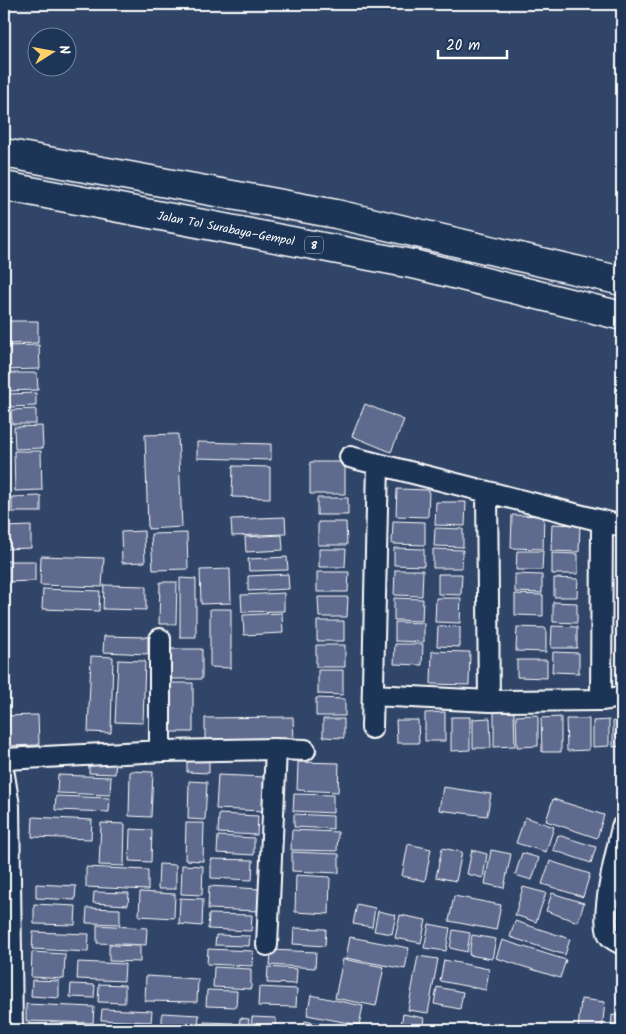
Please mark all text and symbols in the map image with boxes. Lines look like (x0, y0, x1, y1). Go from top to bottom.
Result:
north arrow (28, 28, 78, 78)
scale bar (438, 28, 507, 60)
text: 20 m (446, 34, 480, 58)
text: N (52, 43, 75, 56)
street label: Jalan Tol Surabaya–Gempol (156, 207, 296, 251)
road number: 8 (305, 236, 323, 254)

